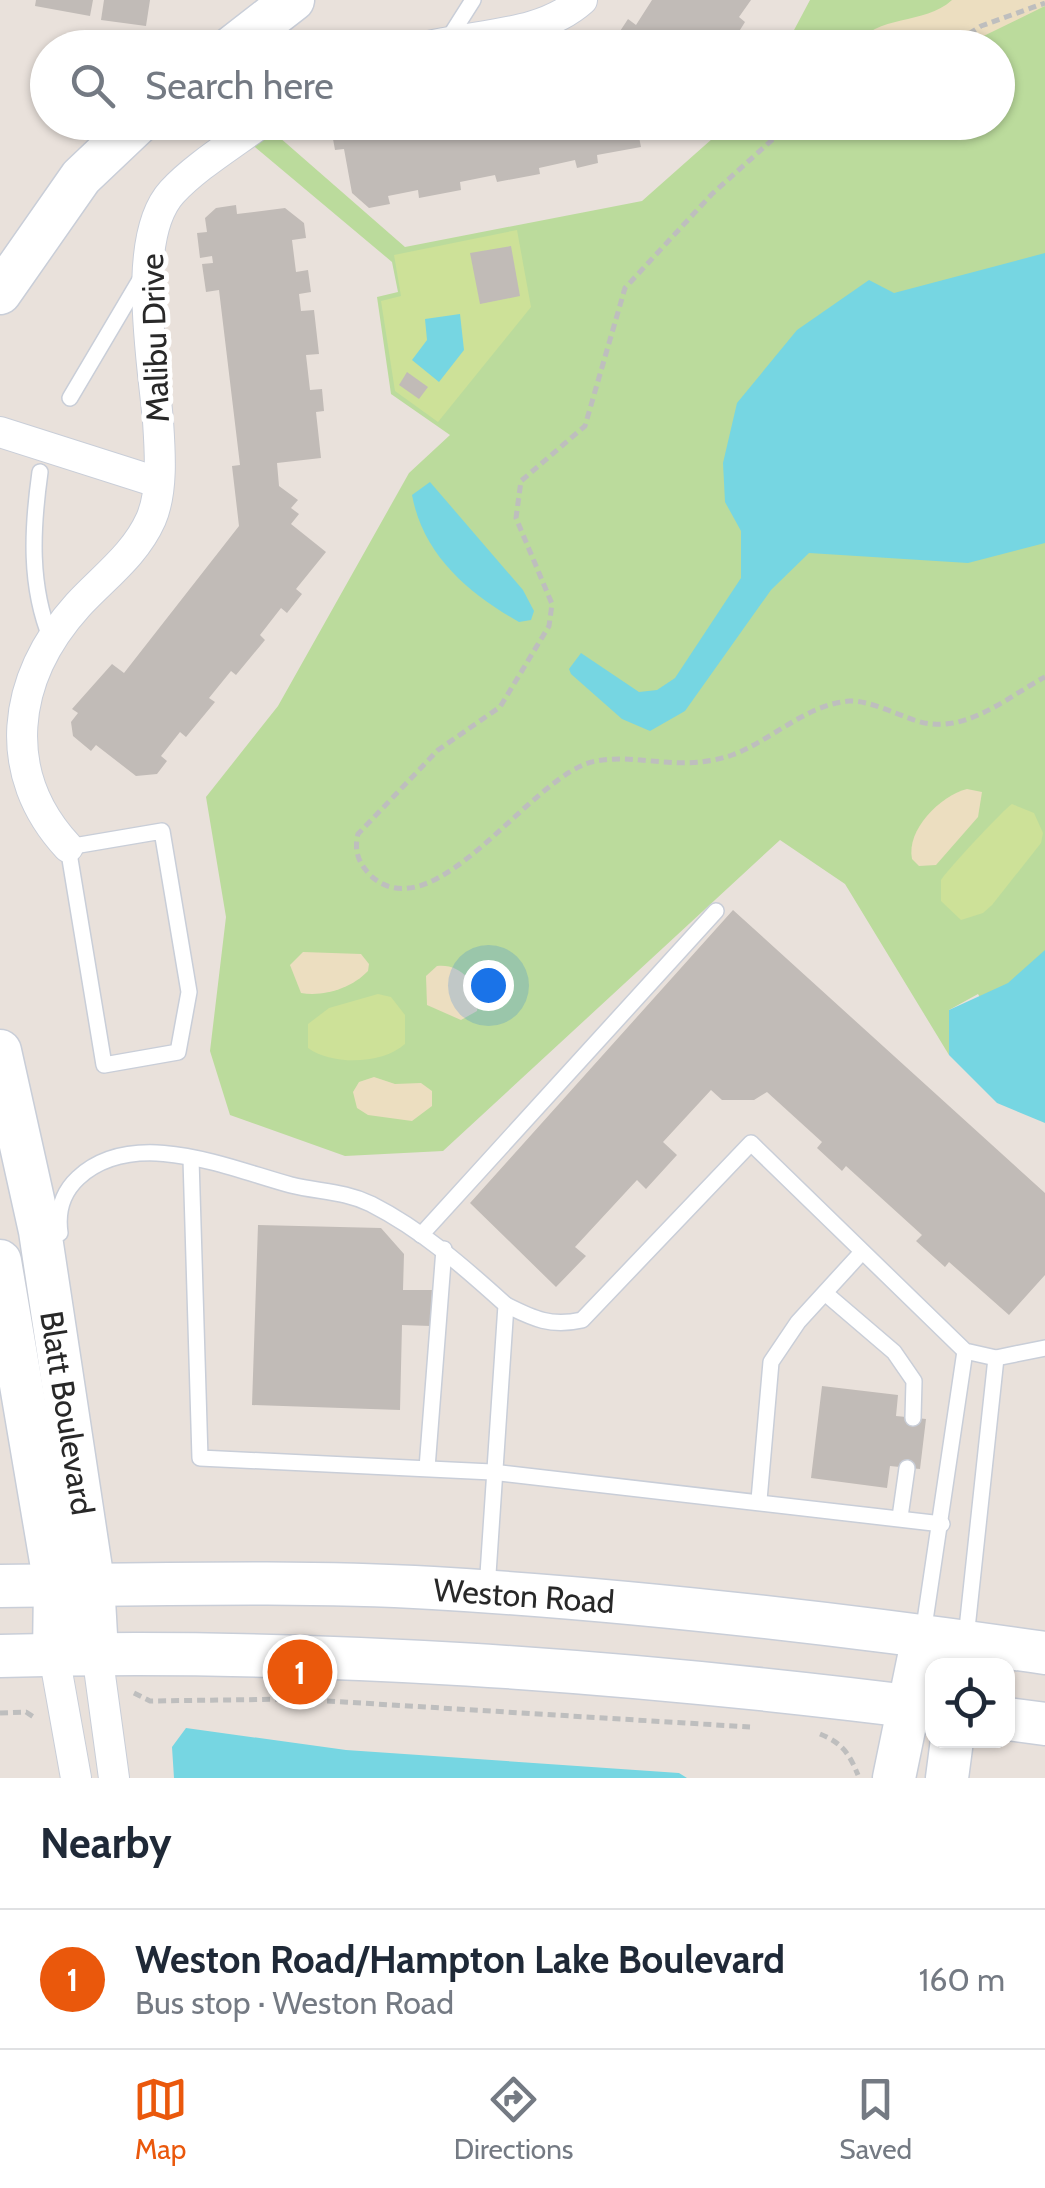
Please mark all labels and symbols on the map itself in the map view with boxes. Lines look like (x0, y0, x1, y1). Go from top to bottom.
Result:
street label: Malibu Drive (132, 253, 177, 423)
your location (463, 960, 514, 1011)
street label: Blatt Boulevard (32, 1308, 103, 1518)
street label: Weston Road (432, 1570, 616, 1621)
pin: 1 (268, 1634, 332, 1710)

